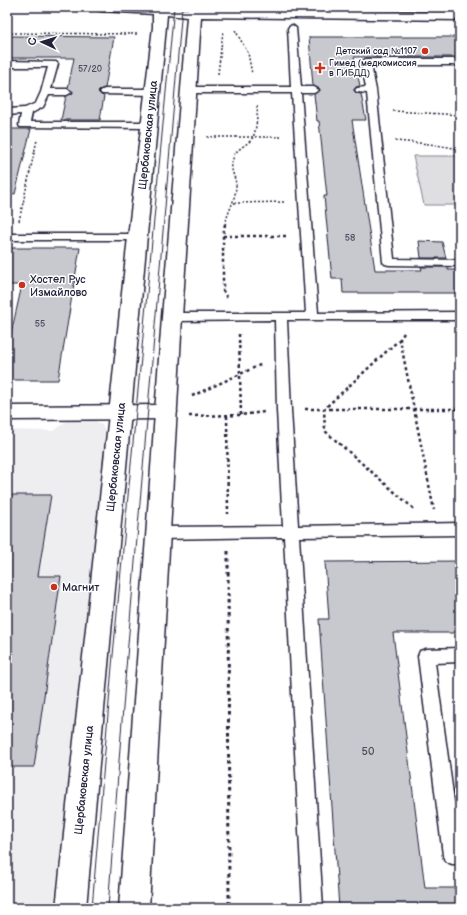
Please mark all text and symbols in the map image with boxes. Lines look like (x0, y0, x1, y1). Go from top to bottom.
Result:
north arrow (22, 22, 62, 62)
text: С (26, 37, 39, 46)
place label: Детский сад №1107 (336, 46, 418, 57)
marker: Детский сад №1107 (420, 46, 430, 56)
place label: Гимед (медкомиссия в ГИБДД) (329, 58, 417, 79)
marker: Гимед (медкомиссия в ГИБДД) (314, 62, 326, 74)
house number: 57/20 (78, 64, 102, 75)
street label: Щербаковская улица (136, 79, 160, 190)
house number: 58 (345, 233, 355, 244)
place label: Хостел Рус Измайлово (30, 273, 87, 299)
marker: Хостел Рус Измайлово (17, 280, 27, 290)
house number: 55 (35, 319, 45, 330)
street label: Щербаковская улица (104, 401, 128, 512)
place label: Магнит (62, 581, 99, 594)
marker: Магнит (49, 582, 59, 592)
street label: Щербаковская улица (72, 724, 96, 835)
house number: 50 (362, 745, 375, 758)

